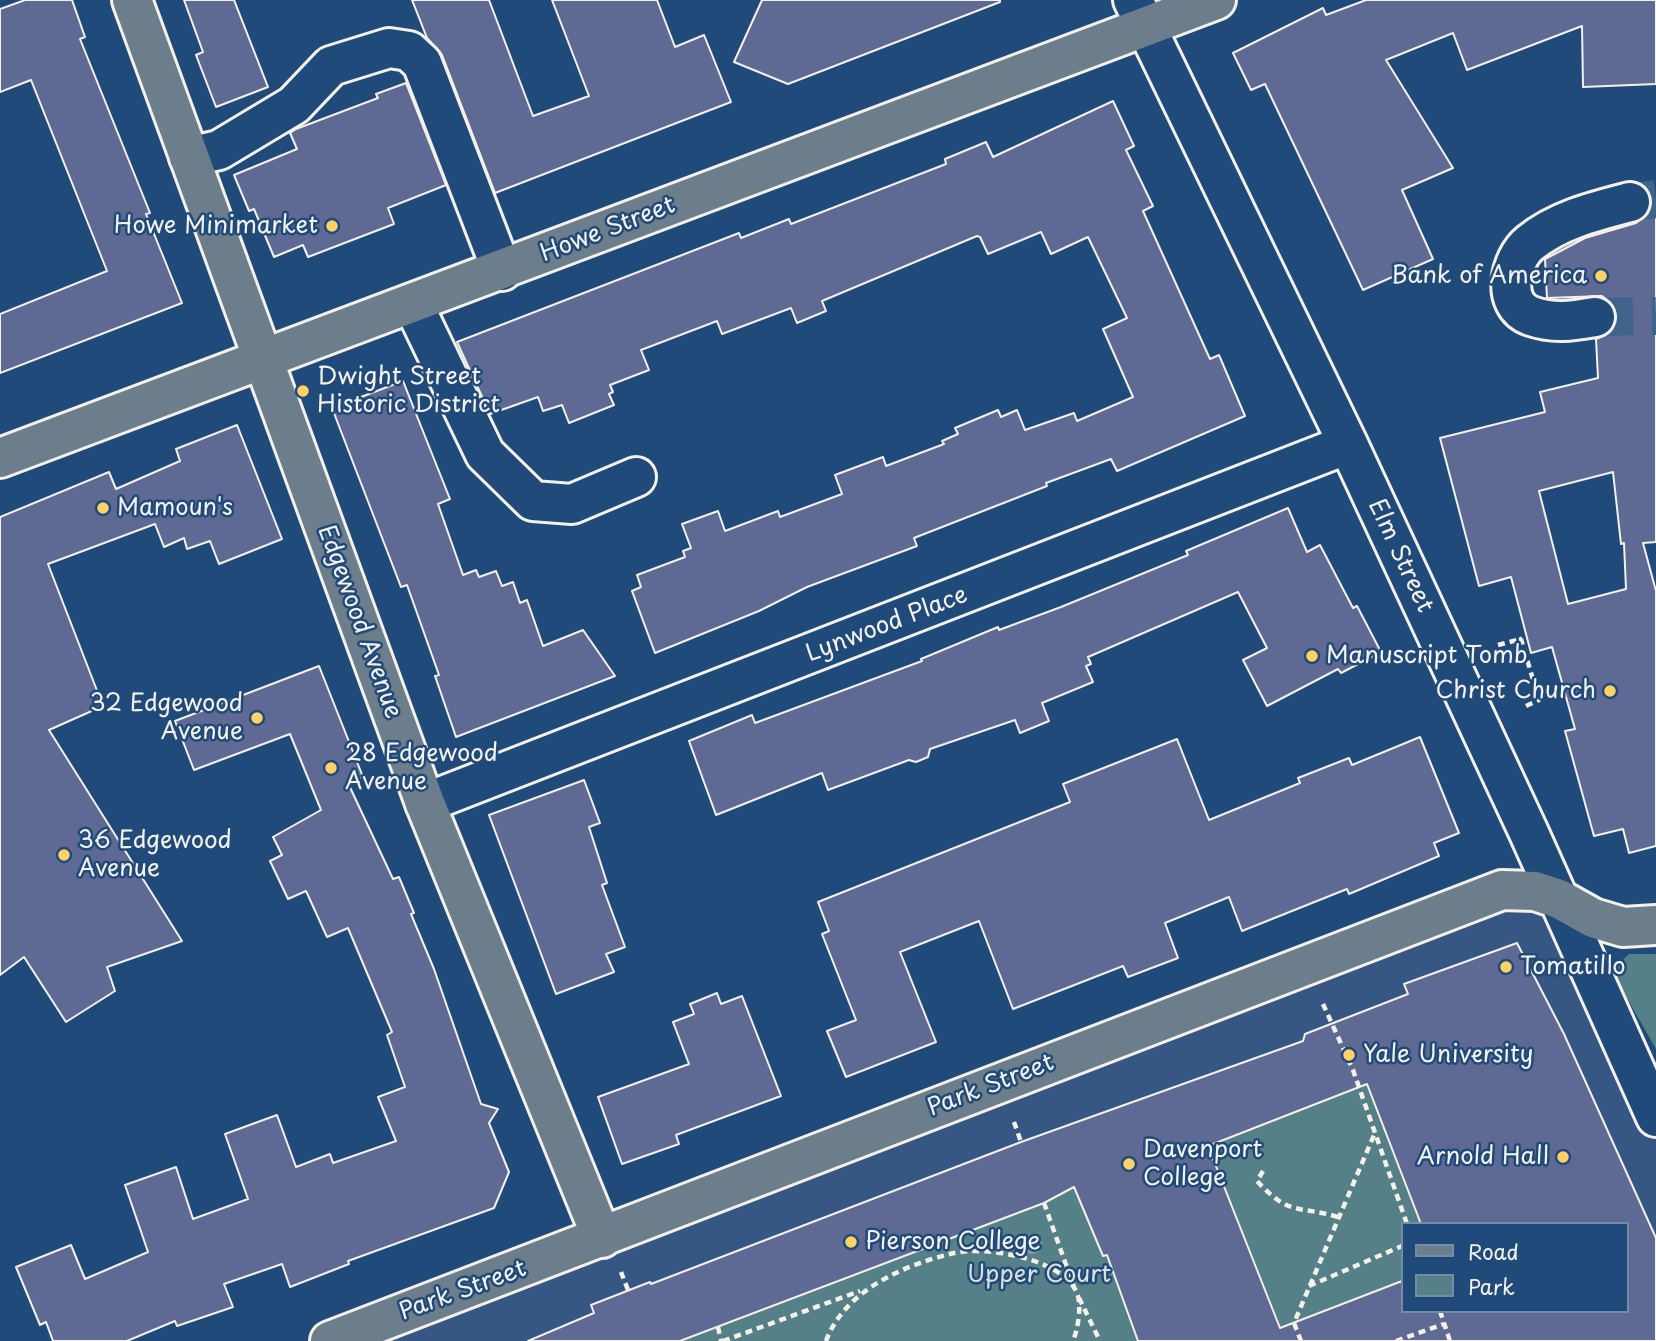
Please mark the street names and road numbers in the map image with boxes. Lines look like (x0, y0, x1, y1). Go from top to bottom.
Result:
street label: Howe Street (536, 191, 680, 269)
street label: Elm Street (1361, 495, 1439, 617)
street label: Edgewood Avenue (311, 522, 407, 722)
street label: Lynwood Place (802, 581, 972, 669)
street label: Park Street (924, 1049, 1058, 1123)
street label: Park Street (396, 1255, 530, 1327)

